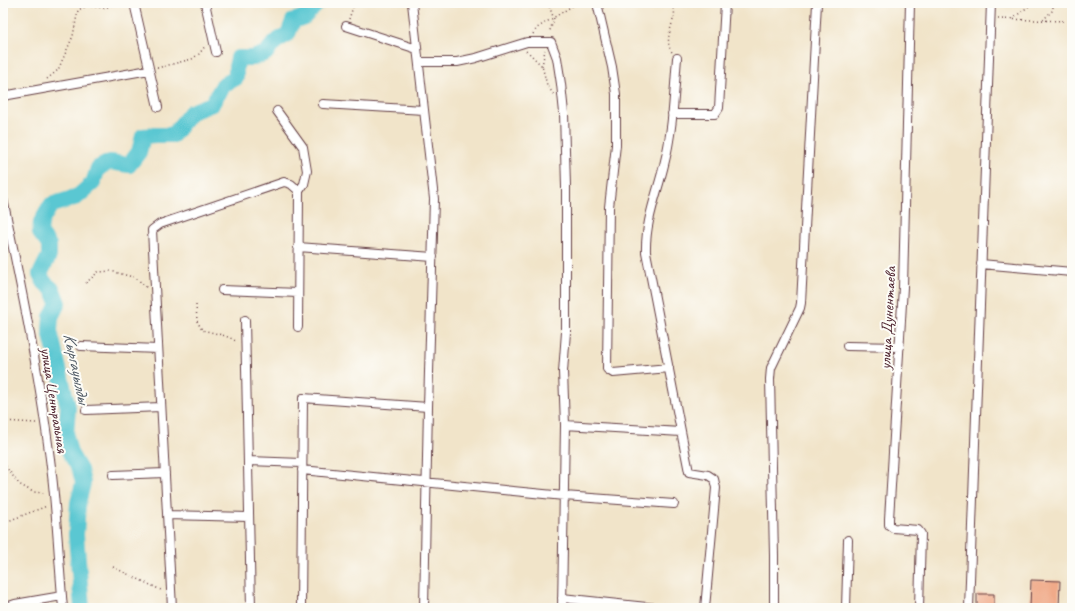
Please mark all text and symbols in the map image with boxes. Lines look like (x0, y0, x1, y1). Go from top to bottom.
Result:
street label: улица Дунентаева (875, 265, 901, 371)
water label: Кыргауылды (59, 331, 95, 408)
street label: улица Центральная (36, 345, 72, 456)

